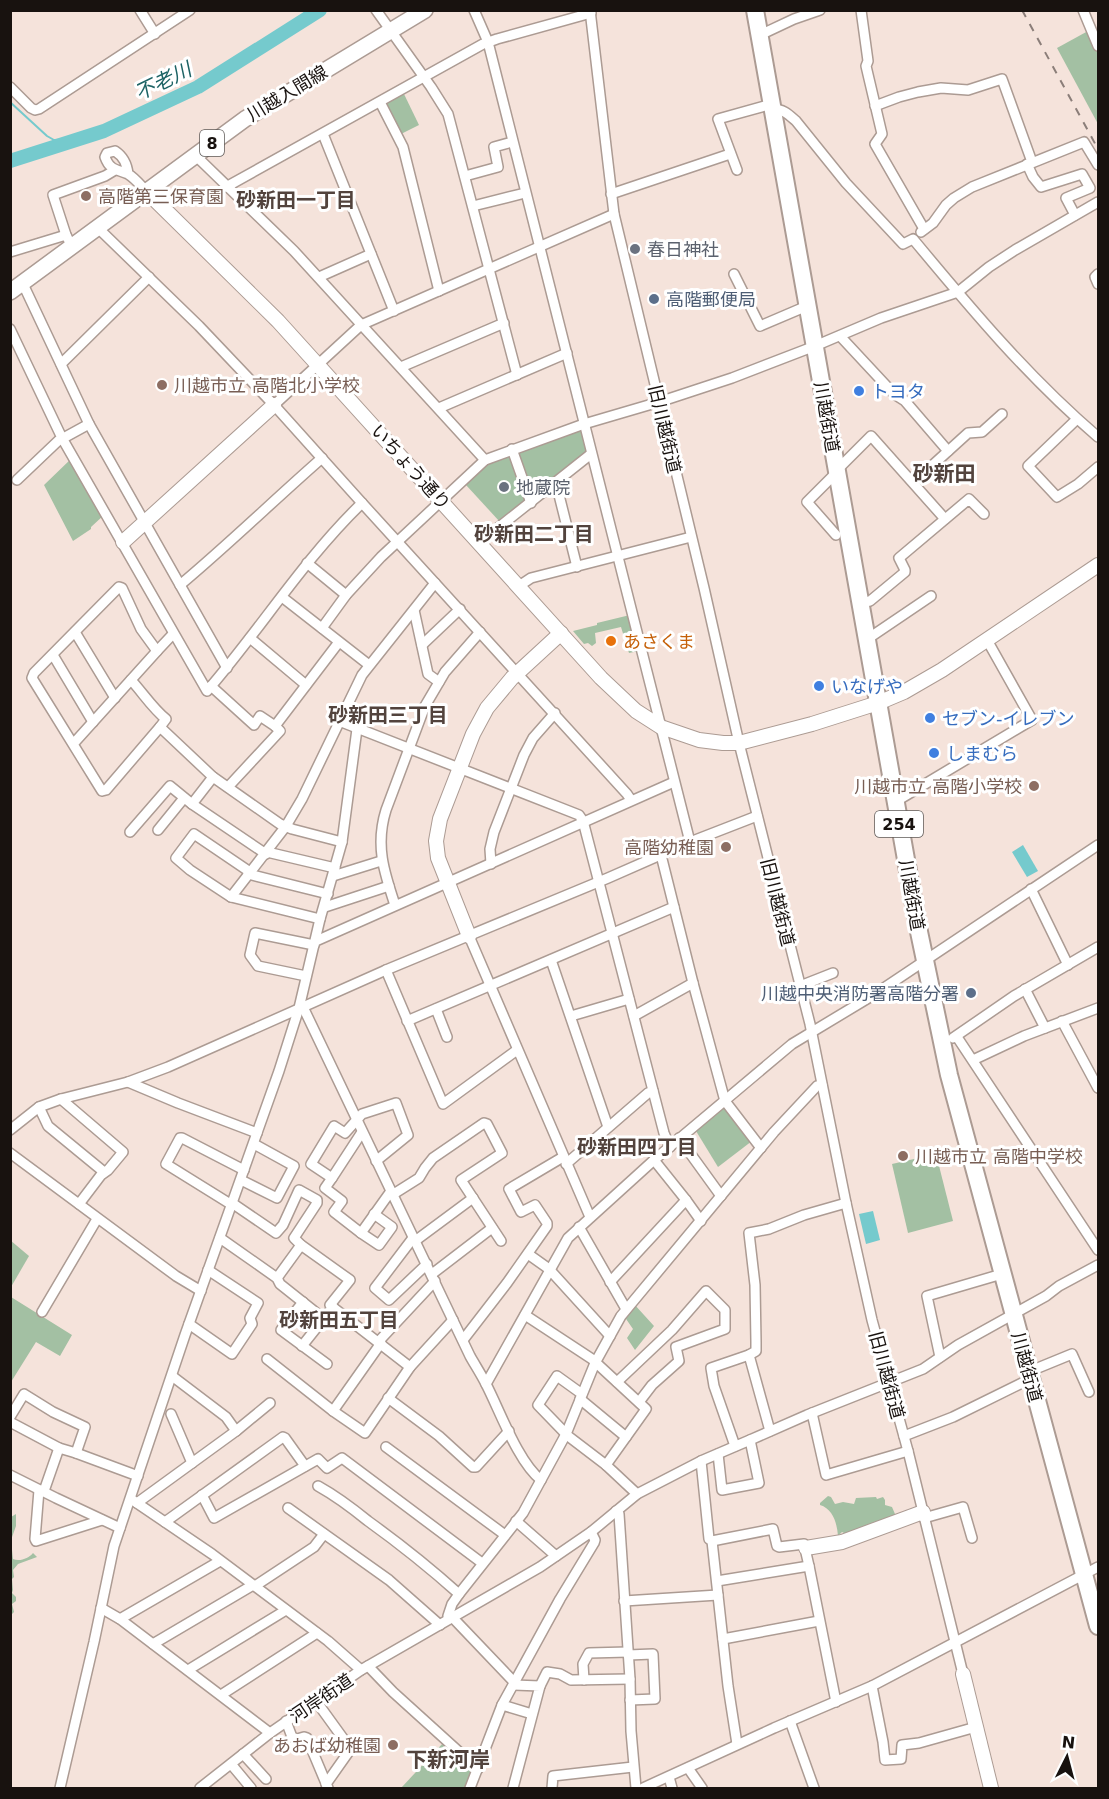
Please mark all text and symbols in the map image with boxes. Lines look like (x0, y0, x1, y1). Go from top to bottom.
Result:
water label: 不老川 (131, 56, 197, 105)
street label: 川越入間線 (243, 61, 331, 125)
road number: 8 (200, 130, 224, 156)
place label: 高階第三保育園 (98, 186, 224, 207)
district label: 砂新田一丁目 (236, 188, 356, 212)
marker: 高階第三保育園 (79, 189, 93, 203)
place label: 春日神社 (647, 239, 719, 260)
marker: 春日神社 (628, 242, 642, 256)
place label: 高階郵便局 (666, 289, 756, 310)
marker: 高階郵便局 (647, 292, 661, 306)
place label: 川越市立 高階北小学校 (174, 375, 360, 396)
marker: 川越市立 高階北小学校 (155, 378, 169, 392)
street label: 川越街道 (810, 380, 844, 454)
place label: トヨタ (871, 381, 925, 402)
street label: 旧川越街道 (645, 383, 685, 475)
marker: トヨタ (852, 384, 866, 398)
street label: いちょう通り (367, 420, 455, 514)
district label: 砂新田 (913, 462, 976, 486)
place label: 地蔵院 (516, 477, 570, 498)
marker: 地蔵院 (497, 480, 511, 494)
district label: 砂新田二丁目 (474, 522, 594, 546)
place label: あさくま (623, 631, 695, 652)
marker: あさくま (604, 634, 618, 648)
place label: いなげや (831, 676, 903, 697)
marker: いなげや (812, 679, 826, 693)
district label: 砂新田三丁目 (328, 703, 448, 727)
place label: セブン-イレブン (942, 708, 1075, 729)
marker: セブン-イレブン (923, 711, 937, 725)
place label: しまむら (946, 743, 1018, 764)
marker: しまむら (927, 746, 941, 760)
place label: 川越市立 高階小学校 (854, 776, 1022, 797)
marker: 川越市立 高階小学校 (1027, 779, 1041, 793)
road number: 254 (875, 811, 923, 837)
place label: 高階幼稚園 (624, 837, 714, 858)
marker: 高階幼稚園 (719, 840, 733, 854)
street label: 旧川越街道 (757, 856, 799, 948)
street label: 川越街道 (895, 858, 929, 932)
place label: 川越中央消防署高階分署 (761, 983, 959, 1004)
marker: 川越中央消防署高階分署 (964, 986, 978, 1000)
district label: 砂新田四丁目 (577, 1135, 697, 1159)
place label: 川越市立 高階中学校 (915, 1146, 1083, 1167)
marker: 川越市立 高階中学校 (896, 1149, 910, 1163)
district label: 砂新田五丁目 (279, 1308, 399, 1332)
street label: 旧川越街道 (865, 1329, 909, 1421)
street label: 川越街道 (1008, 1330, 1046, 1404)
street label: 河岸街道 (285, 1669, 357, 1727)
north arrow (1037, 1727, 1097, 1787)
text: N (1061, 1732, 1076, 1753)
place label: あおば幼稚園 (273, 1735, 381, 1756)
marker: あおば幼稚園 (386, 1738, 400, 1752)
district label: 下新河岸 (406, 1748, 490, 1772)

